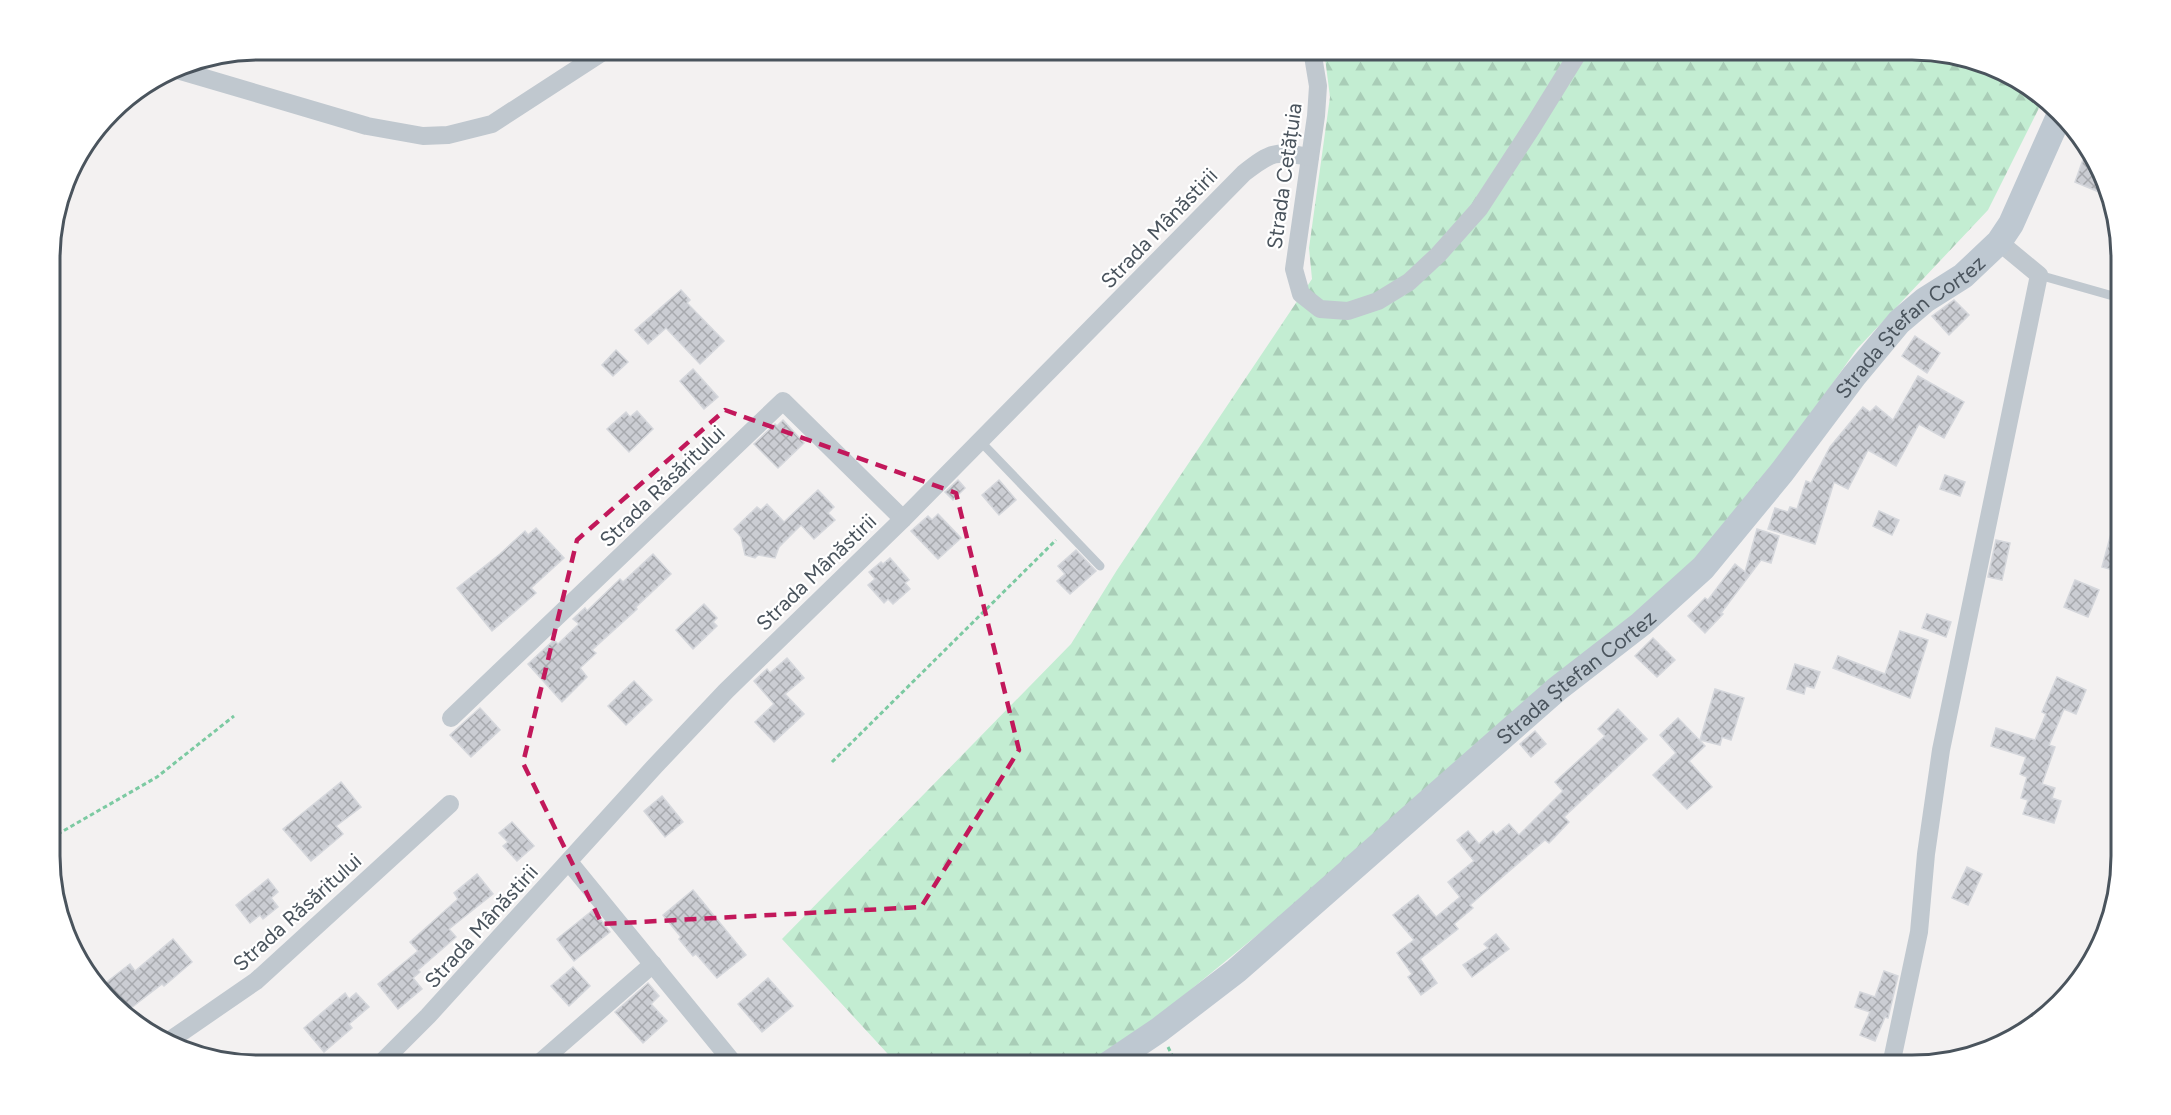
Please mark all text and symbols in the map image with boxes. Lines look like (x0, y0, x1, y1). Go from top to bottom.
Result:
street label: Strada Cetățuia (1261, 101, 1307, 251)
street label: Strada Mânăstirii (1095, 163, 1223, 293)
street label: Strada Ștefan Cortez (1829, 250, 1990, 403)
street label: Strada Răsăritului (594, 420, 730, 552)
street label: Strada Mânăstirii (751, 508, 881, 636)
street label: Strada Ștefan Cortez (1491, 605, 1661, 749)
street label: Strada Răsăritului (228, 848, 366, 976)
street label: Strada Mânăstirii (419, 859, 543, 993)

